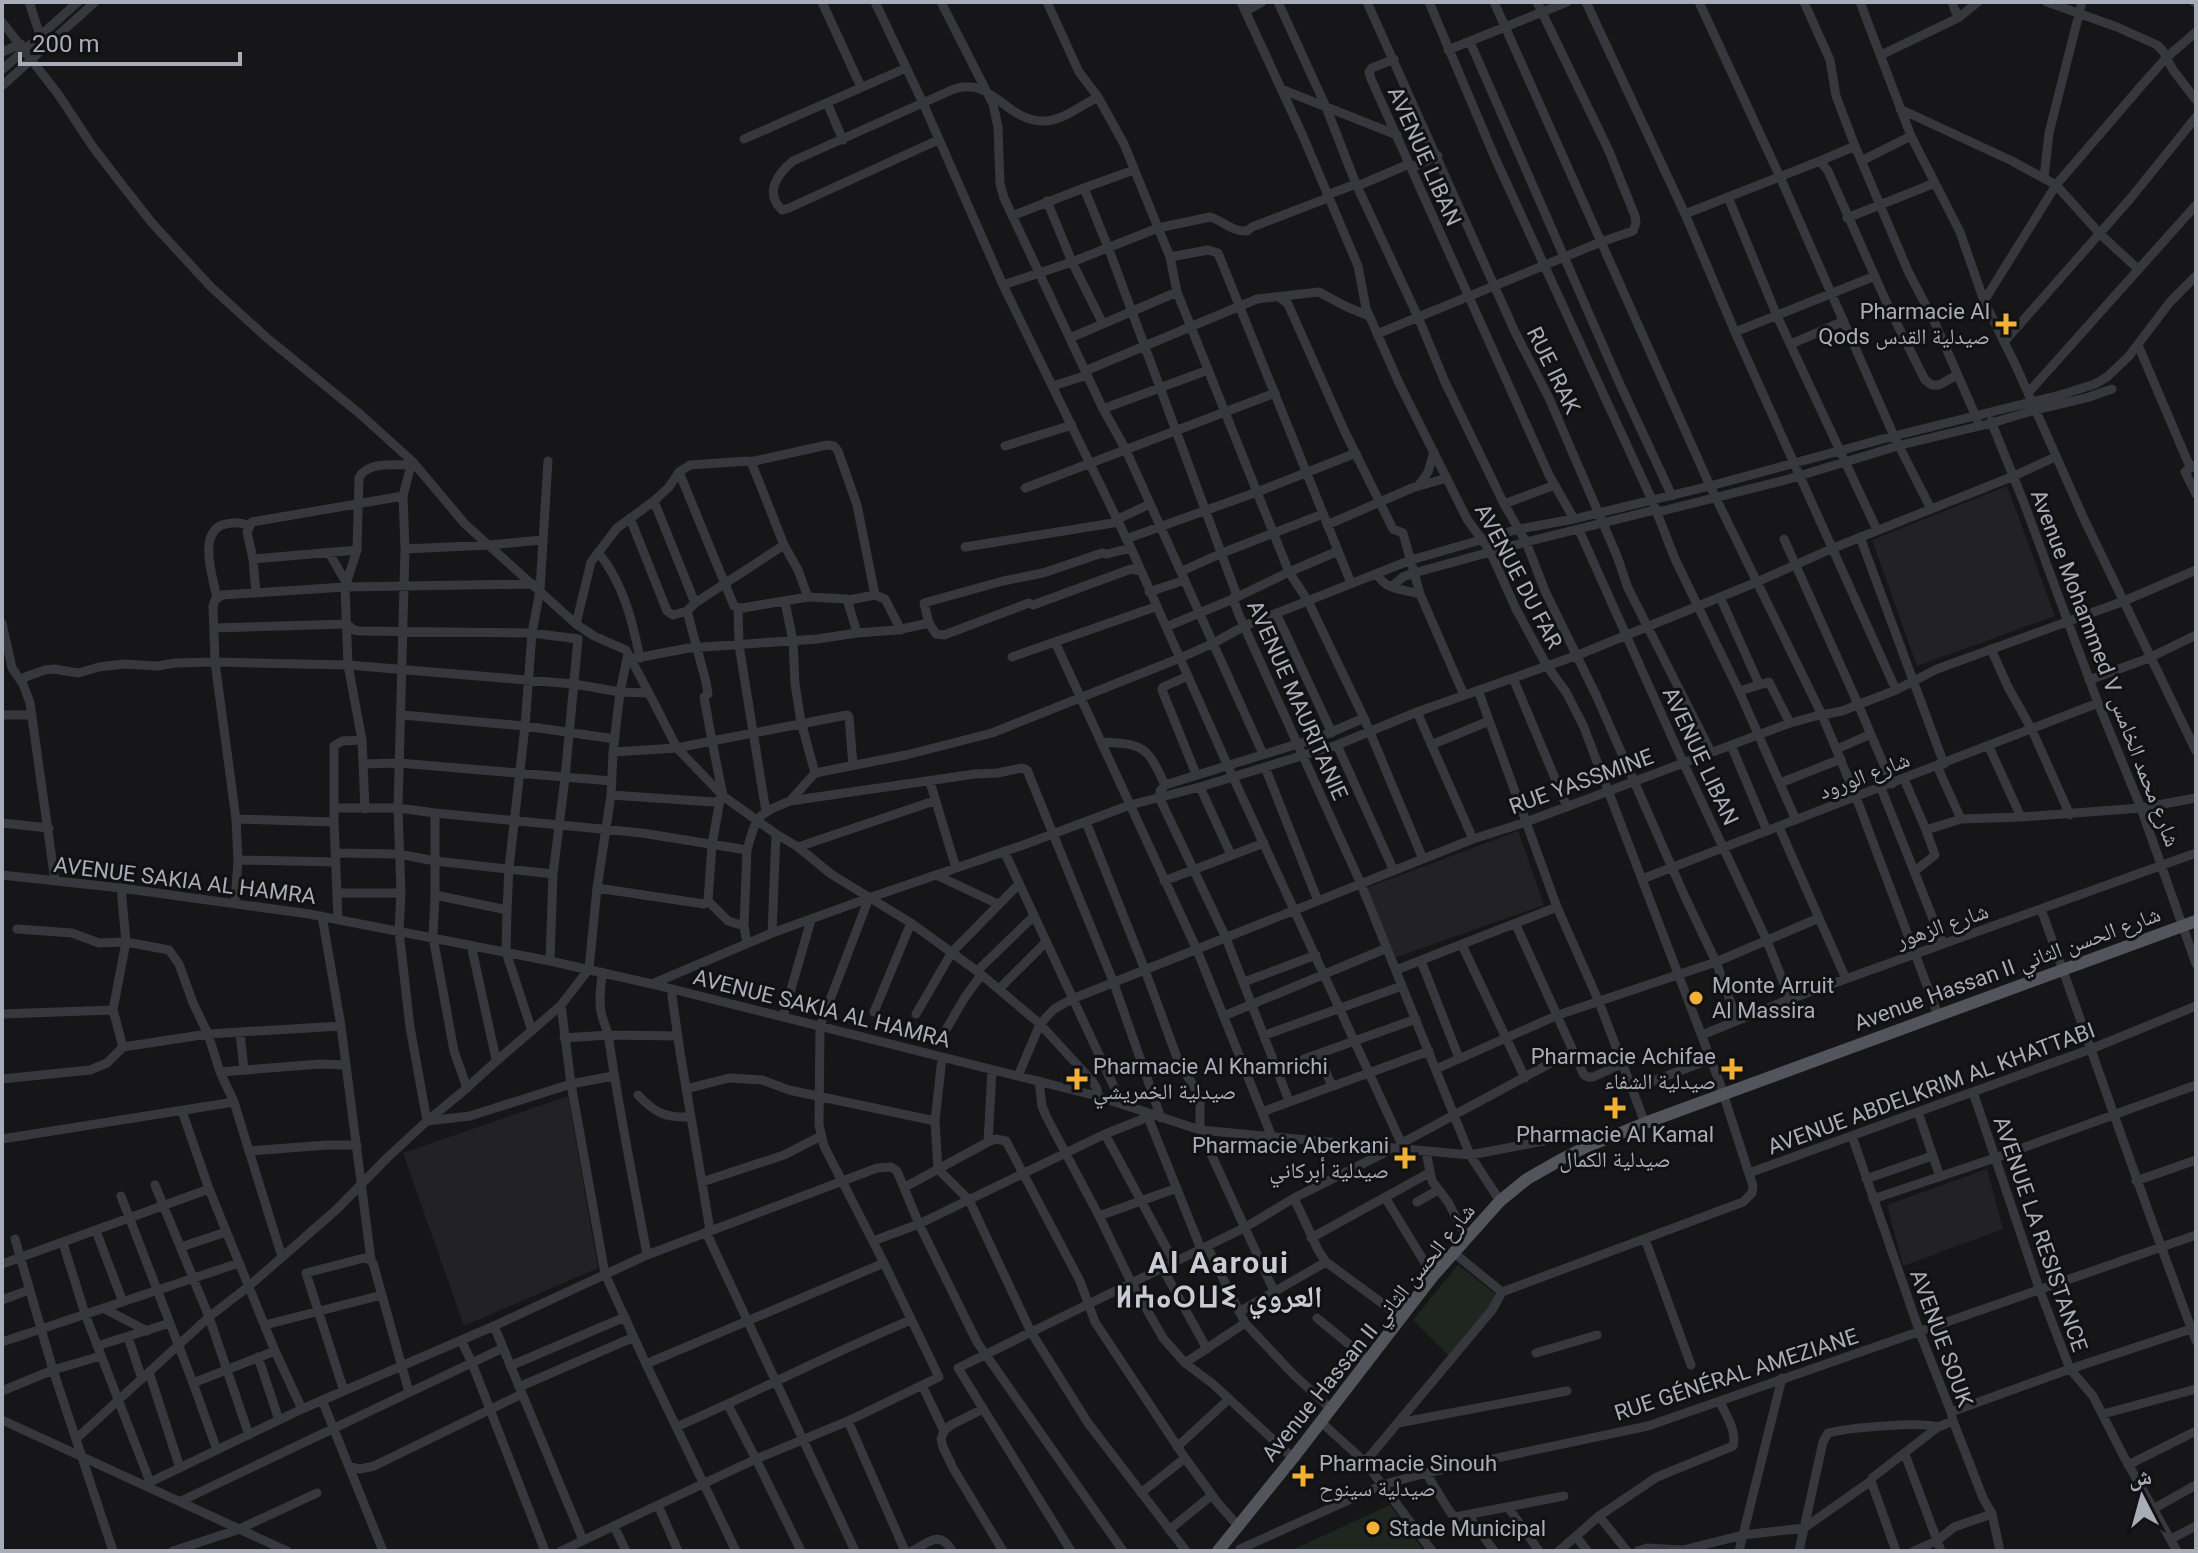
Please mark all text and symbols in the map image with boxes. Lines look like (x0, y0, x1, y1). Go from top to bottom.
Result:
scale bar (20, 16, 240, 66)
text: 200 m (32, 30, 99, 58)
street label: AVENUE LIBAN (1383, 83, 1466, 230)
place label: Pharmacie Al Qods صيدلية القدس (1818, 299, 1990, 350)
marker: Pharmacie Al Qods صيدلية القدس (1997, 315, 2015, 333)
street label: RUE IRAK (1522, 323, 1585, 418)
street label: Avenue Mohammed V شارع محمد الخامس (2025, 486, 2185, 851)
street label: AVENUE DU FAR (1470, 500, 1567, 653)
street label: AVENUE MAURITANIE (1242, 597, 1353, 804)
street label: AVENUE LIBAN (1658, 683, 1743, 829)
street label: RUE YASSMINE (1506, 744, 1657, 819)
street label: شارع الورود (1815, 747, 1914, 805)
street label: AVENUE SAKIA AL HAMRA (52, 852, 318, 909)
street label: شارع الزهور (1892, 898, 1992, 954)
street label: Avenue Hassan II شارع الحسن الثاني (1851, 901, 2165, 1040)
street label: AVENUE SAKIA AL HAMRA (691, 964, 954, 1053)
place label: Monte Arruit Al Massira (1712, 973, 1834, 1023)
marker: Monte Arruit Al Massira (1687, 989, 1705, 1007)
street label: AVENUE ABDELKRIM AL KHATTABI (1764, 1017, 2098, 1159)
place label: Pharmacie Achifae صيدلية الشفاء (1531, 1044, 1716, 1094)
place label: Pharmacie Al Khamrichi صيدلية الخمريشي (1093, 1054, 1328, 1109)
marker: Pharmacie Achifae صيدلية الشفاء (1723, 1060, 1741, 1078)
marker: Pharmacie Al Khamrichi صيدلية الخمريشي (1068, 1070, 1086, 1088)
marker: Pharmacie Al Kamal صيدلية الكمال (1606, 1099, 1624, 1117)
street label: AVENUE LA RESISTANCE (1988, 1113, 2093, 1355)
place label: Pharmacie Al Kamal صيدلية الكمال (1516, 1122, 1714, 1173)
place label: Pharmacie Aberkani صيدلية أبركاني (1192, 1133, 1389, 1188)
marker: Pharmacie Aberkani صيدلية أبركاني (1396, 1149, 1414, 1167)
street label: Avenue Hassan II شارع الحسن الثاني (1257, 1199, 1484, 1469)
district label: Al Aaroui ⵍⵄⴰⵔⵡⵉ العروي (1115, 1245, 1323, 1320)
street label: AVENUE SOUK (1905, 1266, 1978, 1410)
street label: RUE GÉNÉRAL AMEZIANE (1611, 1323, 1861, 1426)
place label: Pharmacie Sinouh صيدلية سينوح (1319, 1451, 1497, 1502)
north arrow (2102, 1457, 2182, 1537)
text: ش (2127, 1464, 2153, 1492)
marker: Pharmacie Sinouh صيدلية سينوح (1294, 1467, 1312, 1485)
place label: Stade Municipal (1389, 1516, 1546, 1541)
marker: Stade Municipal (1364, 1519, 1382, 1537)

